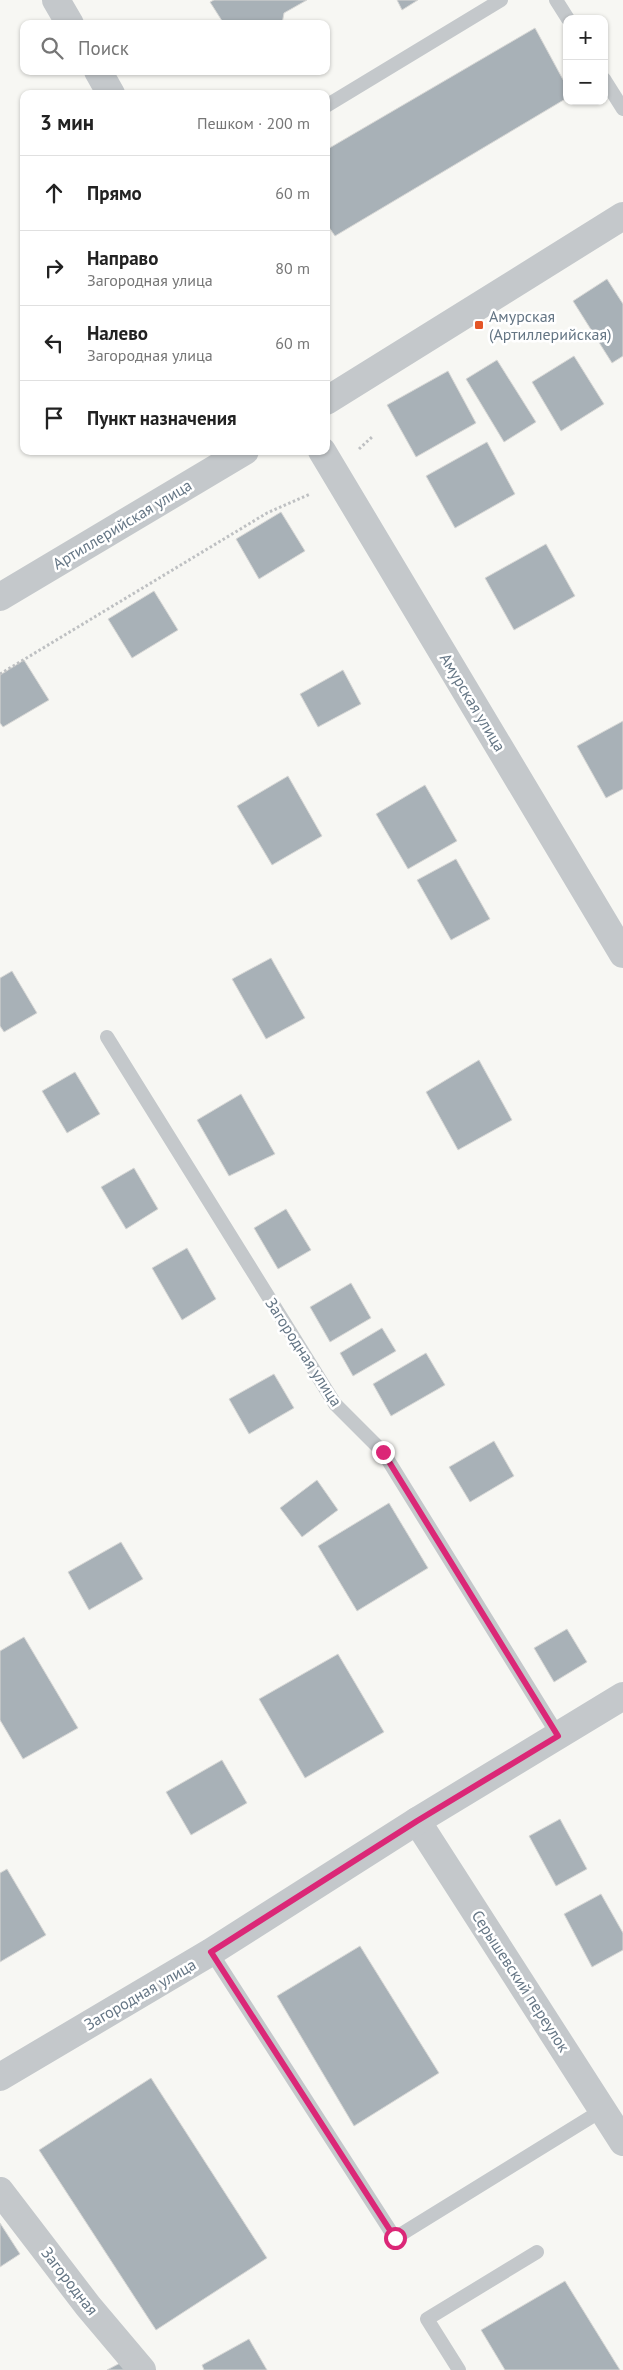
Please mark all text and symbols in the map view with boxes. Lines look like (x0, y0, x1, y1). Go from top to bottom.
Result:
map controls (563, 15, 608, 105)
button: + (563, 15, 608, 60)
search box (20, 20, 330, 75)
icon: search (38, 34, 66, 62)
text: Поиск (78, 36, 129, 60)
button: − (563, 60, 608, 105)
text: 3 мин (40, 109, 94, 136)
text: Пешком · 200 m (197, 113, 310, 133)
icon: ahead (40, 179, 68, 207)
text: Прямо (87, 181, 142, 205)
text: 60 m (275, 183, 310, 203)
text: Направо (87, 246, 158, 270)
icon: right (40, 254, 68, 282)
text: 80 m (275, 258, 310, 278)
text: Загородная улица (87, 270, 213, 290)
place label: Амурская (Артиллерийская) (489, 306, 612, 344)
marker: Амурская (Артиллерийская) (473, 319, 485, 331)
text: Налево (87, 321, 148, 345)
icon: left (40, 329, 68, 357)
text: 60 m (275, 333, 310, 353)
text: Загородная улица (87, 345, 213, 365)
icon: arrive (40, 404, 68, 432)
text: Пункт назначения (87, 406, 237, 430)
street label: Артиллерийская улица (49, 475, 195, 573)
street label: Амурская улица (436, 649, 510, 755)
street label: Загородная улица (261, 1294, 347, 1410)
route end (372, 1441, 395, 1464)
street label: Серышевский переулок (468, 1906, 575, 2056)
street label: Загородная улица (81, 1954, 199, 2034)
route start (384, 2227, 407, 2250)
street label: Загородная (37, 2243, 103, 2319)

